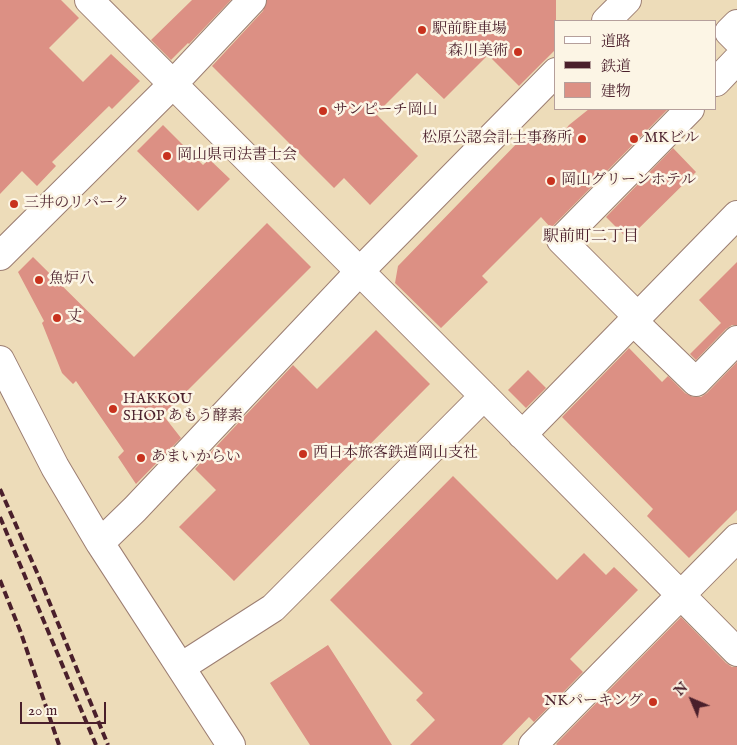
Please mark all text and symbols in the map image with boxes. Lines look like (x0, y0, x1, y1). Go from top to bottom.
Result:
legend (554, 20, 717, 110)
place label: 駅前駐車場 (432, 21, 507, 39)
marker: 駅前駐車場 (416, 24, 428, 36)
text: 道路 (601, 32, 631, 51)
place label: 森川美術 (448, 43, 508, 61)
marker: 森川美術 (512, 46, 524, 58)
text: 鉄道 (601, 57, 631, 76)
text: 建物 (601, 82, 631, 101)
place label: サンピーチ岡山 (333, 102, 437, 120)
marker: サンピーチ岡山 (317, 105, 329, 117)
place label: 松原公認会計士事務所 (422, 130, 572, 148)
place label: MKビル (644, 130, 699, 148)
marker: 松原公認会計士事務所 (576, 133, 588, 145)
marker: MKビル (628, 133, 640, 145)
place label: 岡山県司法書士会 (177, 147, 297, 165)
marker: 岡山県司法書士会 (161, 150, 173, 162)
place label: 岡山グリーンホテル (561, 172, 696, 190)
marker: 岡山グリーンホテル (545, 175, 557, 187)
place label: 三井のリパーク (24, 195, 129, 213)
marker: 三井のリパーク (8, 198, 20, 210)
district label: 駅前町二丁目 (543, 228, 639, 248)
place label: 魚炉八 (49, 271, 94, 289)
marker: 魚炉八 (33, 274, 45, 286)
place label: 丈 (67, 309, 82, 327)
marker: 丈 (51, 312, 63, 324)
place label: HAKKOU SHOP あもう酵素 (123, 391, 243, 426)
marker: HAKKOU SHOP あもう酵素 (107, 403, 119, 415)
place label: 西日本旅客鉄道岡山支社 (313, 445, 478, 463)
marker: 西日本旅客鉄道岡山支社 (297, 448, 309, 460)
place label: あまいからい (151, 449, 241, 467)
marker: あまいからい (135, 452, 147, 464)
north arrow (667, 675, 717, 725)
text: N (671, 679, 692, 700)
scale bar (22, 692, 109, 724)
place label: NKパーキング (544, 693, 643, 711)
marker: NKパーキング (647, 696, 659, 708)
text: 20 m (28, 701, 57, 720)

